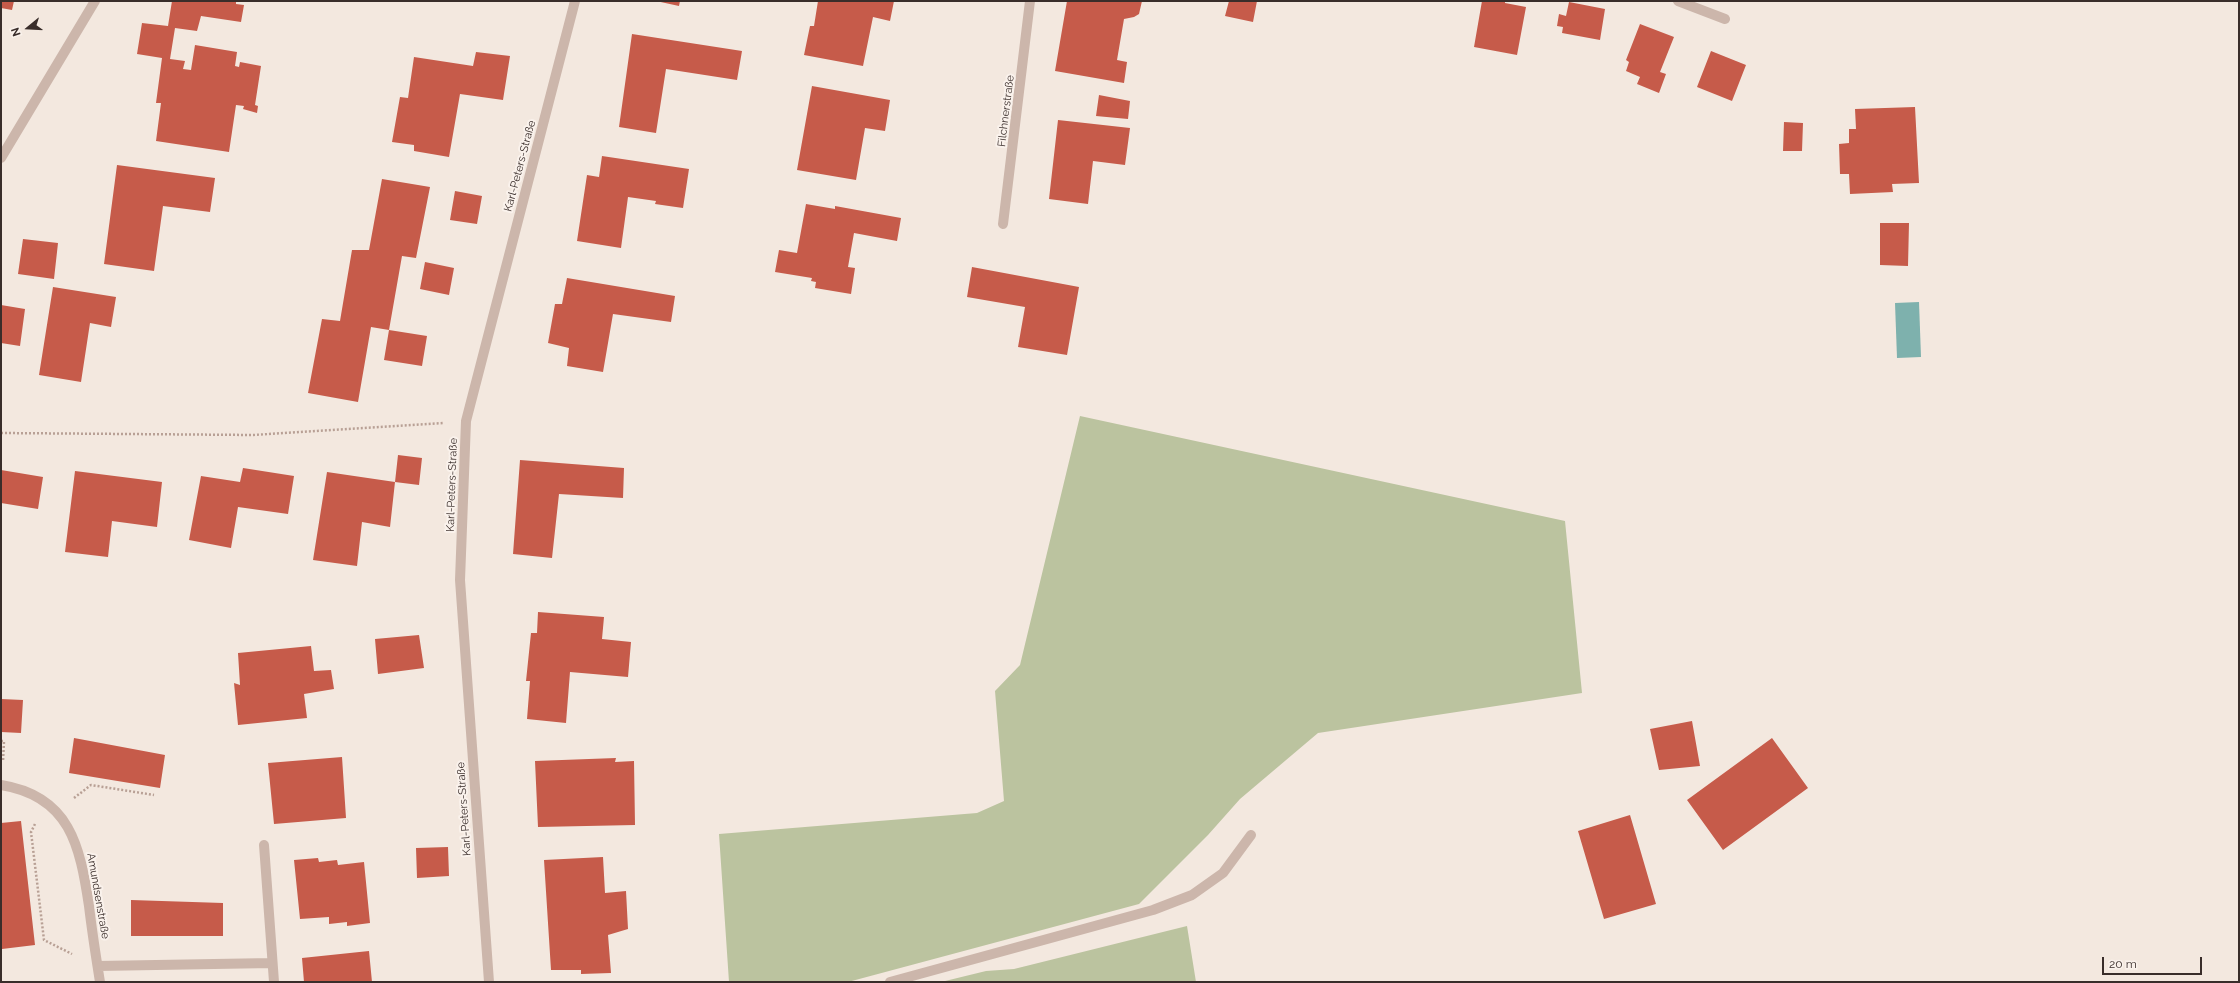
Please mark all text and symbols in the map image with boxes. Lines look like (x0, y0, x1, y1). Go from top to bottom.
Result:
north arrow (8, 8, 48, 48)
text: N (9, 26, 24, 38)
street label: Filchnerstraße (995, 74, 1017, 148)
street label: Karl-Peters-Straße (501, 119, 539, 213)
street label: Karl-Peters-Straße (444, 438, 460, 532)
street label: Karl-Peters-Straße (454, 762, 474, 856)
street label: Amundsenstraße (84, 852, 112, 940)
scale bar (2104, 949, 2204, 975)
text: 20 m (2109, 957, 2137, 971)

